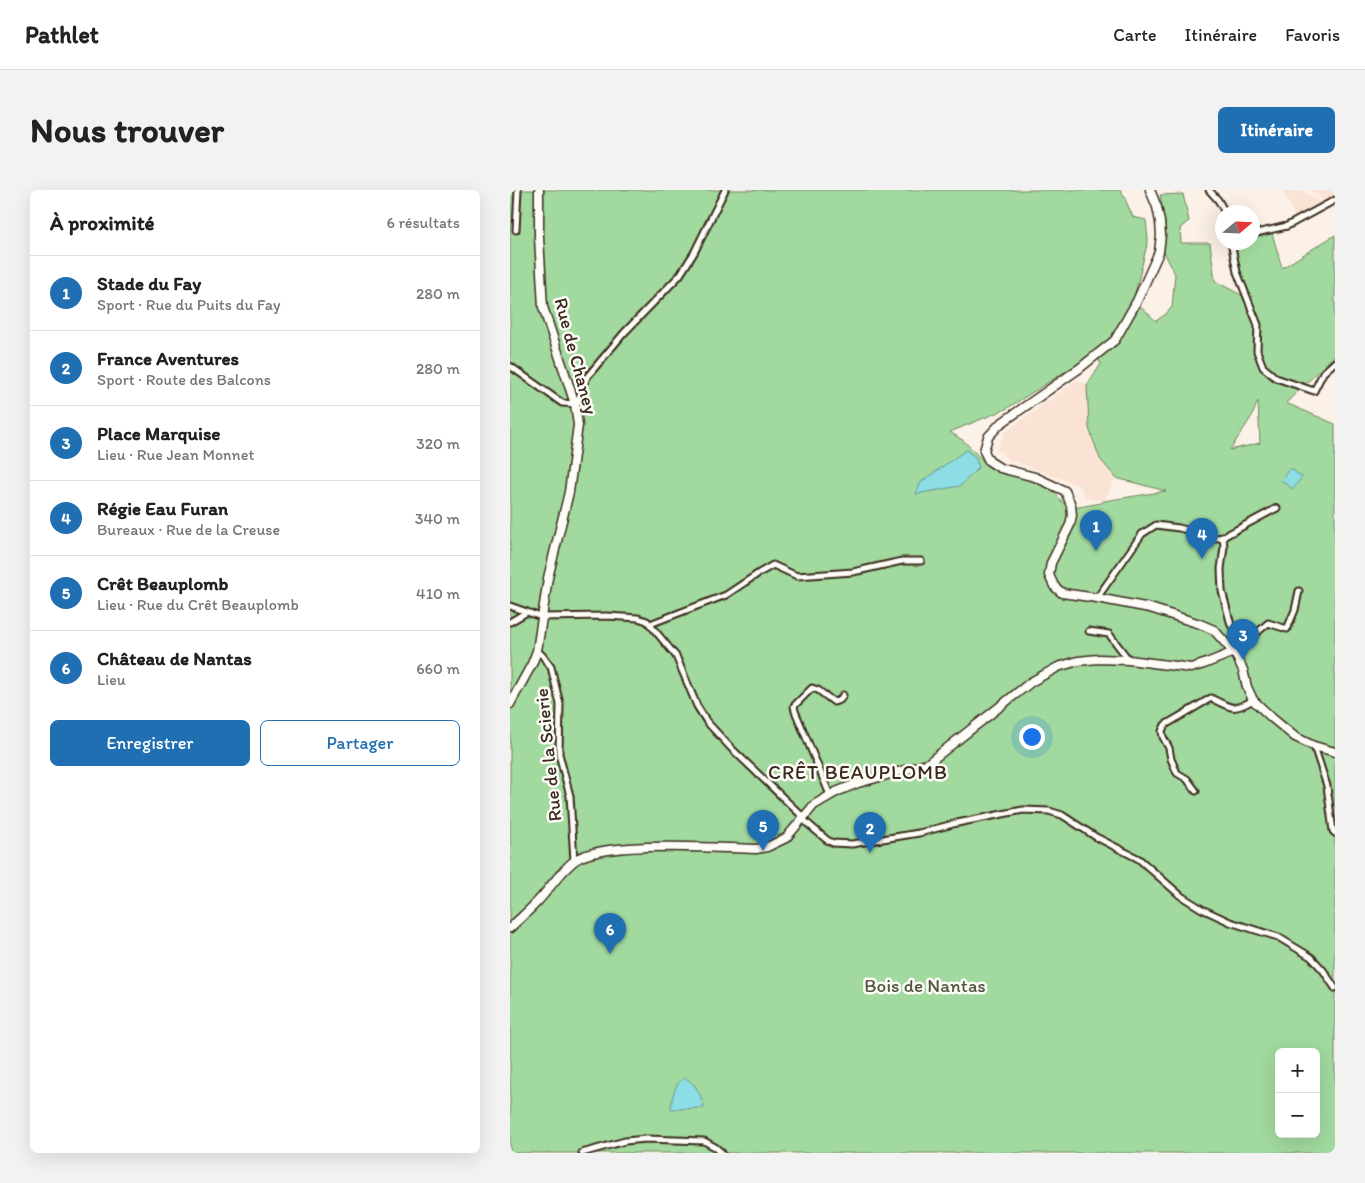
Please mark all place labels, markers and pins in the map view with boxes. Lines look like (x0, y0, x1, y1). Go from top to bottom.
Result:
pin: 1 (1080, 510, 1112, 551)
pin: 4 (1186, 518, 1218, 559)
pin: 3 (1227, 619, 1259, 660)
pin: 5 (747, 810, 779, 851)
pin: 2 (854, 812, 886, 853)
pin: 6 (594, 913, 626, 954)

